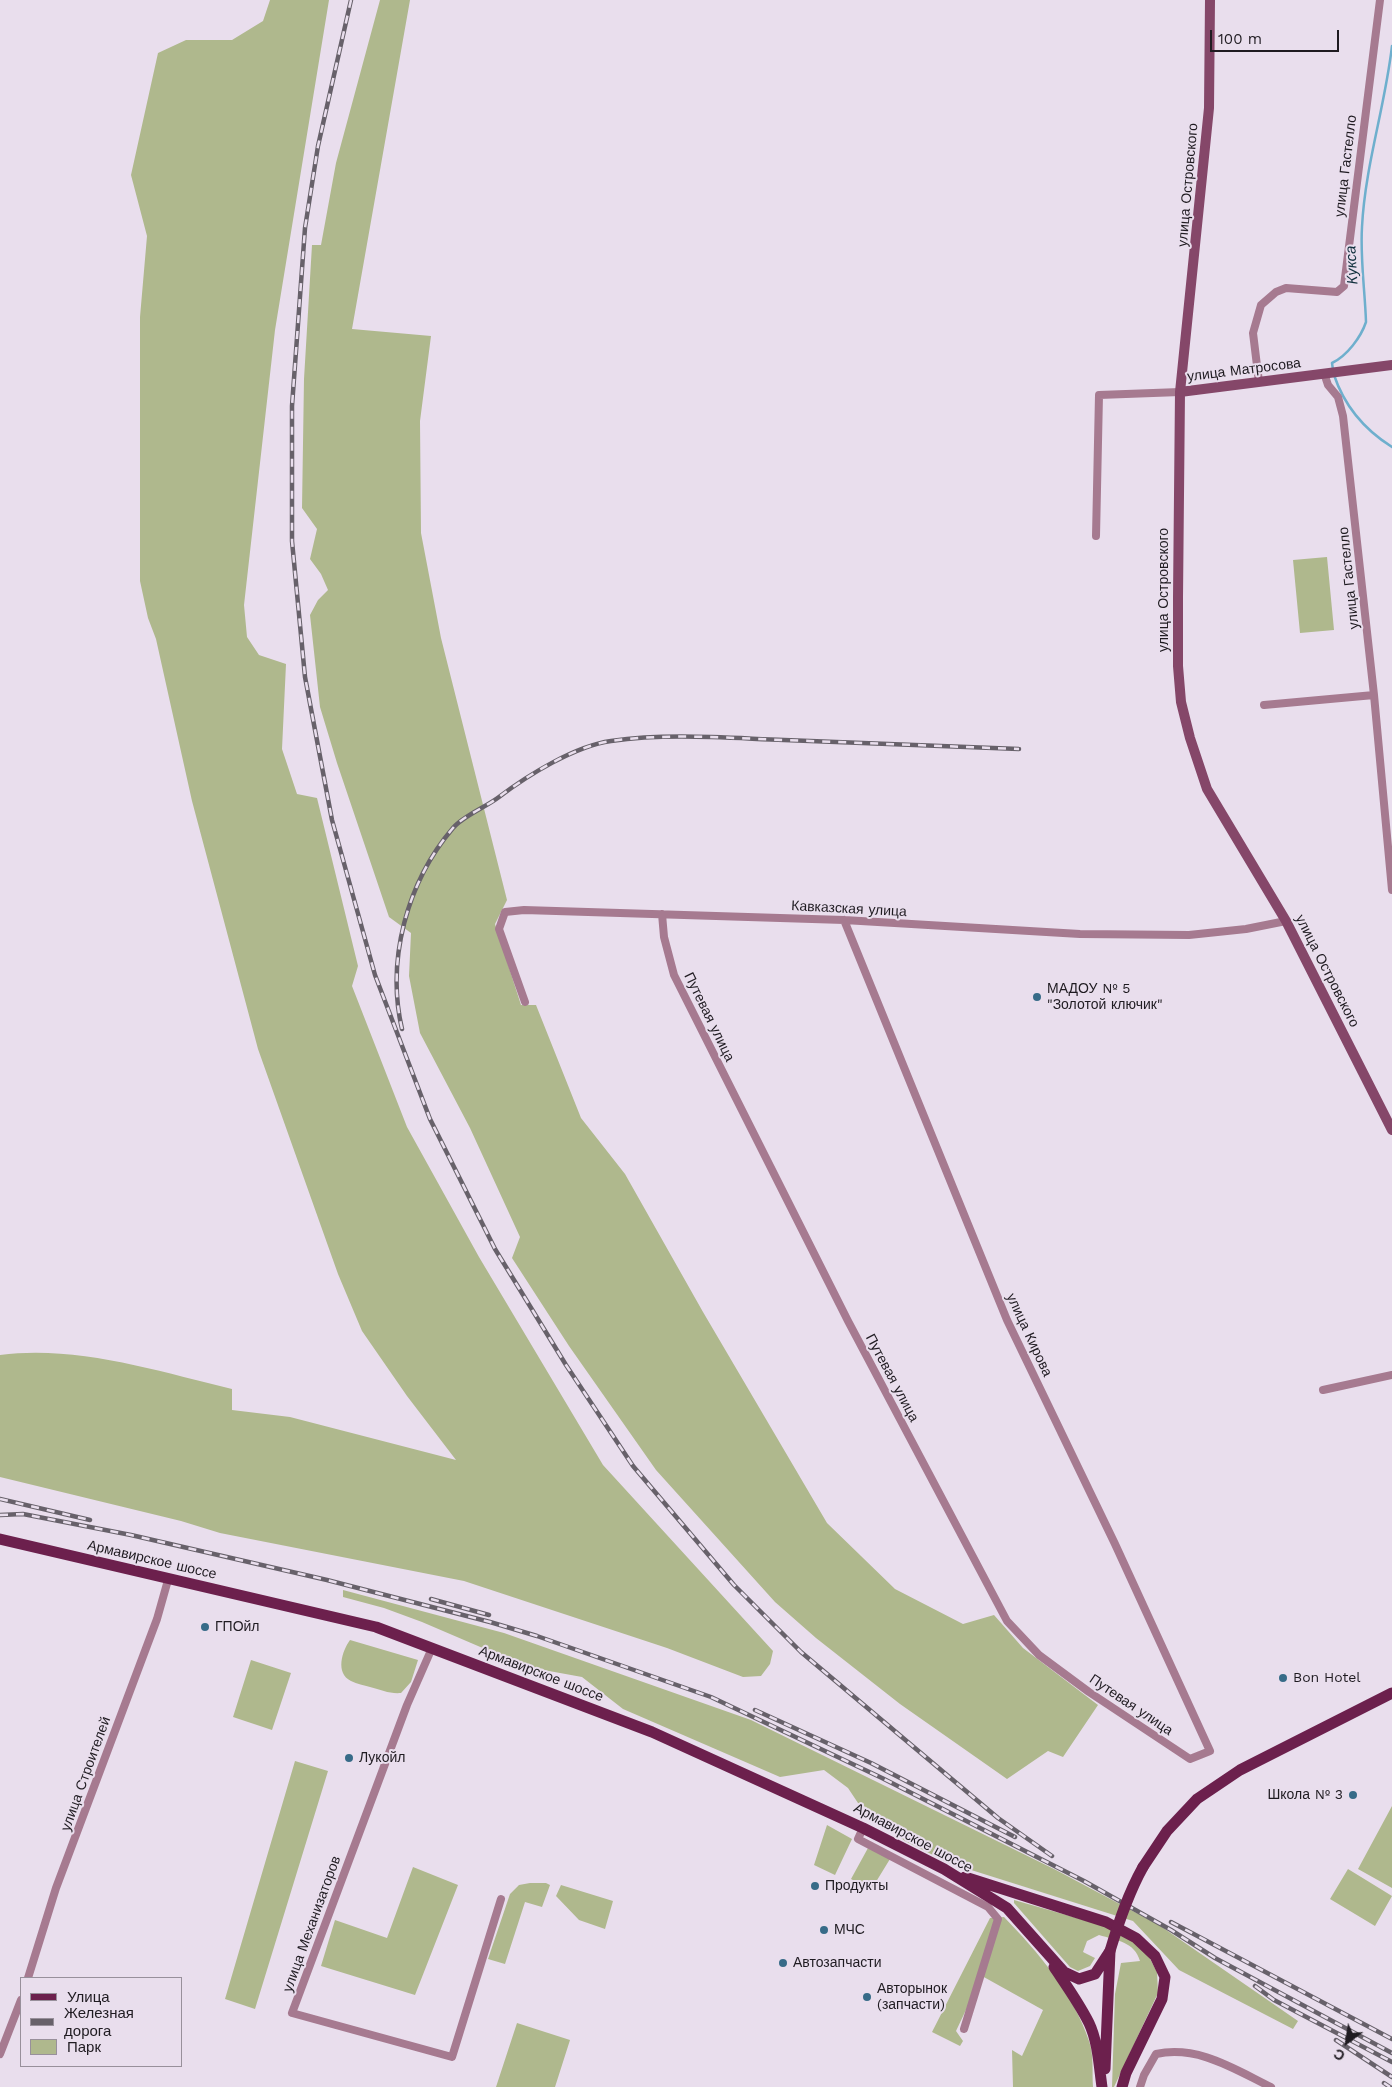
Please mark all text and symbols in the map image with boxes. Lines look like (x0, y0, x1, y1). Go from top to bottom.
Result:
scale bar (1212, 20, 1341, 52)
text: 100 m (1218, 30, 1262, 48)
street label: улица Гастелло (1331, 114, 1361, 218)
street label: улица Островского (1174, 122, 1202, 248)
water label: Кукса (1342, 245, 1362, 285)
street label: улица Матросова (1186, 355, 1302, 385)
street label: улица Гастелло (1335, 526, 1363, 630)
street label: улица Островского (1156, 528, 1172, 652)
street label: Кавказская улица (791, 898, 907, 920)
street label: улица Островского (1291, 912, 1363, 1030)
street label: Путевая улица (680, 970, 738, 1064)
place label: МАДОУ № 5 "Золотой ключик" (1047, 981, 1163, 1014)
marker: МАДОУ № 5 "Золотой ключик" (1031, 991, 1043, 1003)
street label: улица Кирова (1002, 1291, 1056, 1379)
street label: Путевая улица (862, 1331, 922, 1425)
street label: Армавирское шоссе (86, 1537, 218, 1583)
place label: ГПОйл (215, 1619, 260, 1635)
marker: ГПОйл (199, 1621, 211, 1633)
street label: Армавирское шоссе (476, 1643, 606, 1705)
place label: Bon Hotel (1293, 1670, 1361, 1686)
street label: Путевая улица (1086, 1671, 1176, 1739)
marker: Bon Hotel (1277, 1672, 1289, 1684)
street label: улица Строителей (57, 1714, 115, 1834)
place label: Лукойл (359, 1750, 405, 1766)
marker: Лукойл (343, 1752, 355, 1764)
place label: Школа № 3 (1267, 1787, 1343, 1803)
marker: Школа № 3 (1347, 1789, 1359, 1801)
street label: Армавирское шоссе (851, 1800, 975, 1876)
street label: улица Механизаторов (280, 1854, 344, 1994)
place label: Продукты (825, 1878, 888, 1894)
marker: Продукты (809, 1880, 821, 1892)
place label: МЧС (834, 1922, 865, 1938)
marker: МЧС (818, 1924, 830, 1936)
place label: Автозапчасти (793, 1955, 881, 1971)
marker: Автозапчасти (777, 1957, 789, 1969)
legend (20, 1977, 182, 2067)
place label: Авторынок (запчасти) (877, 1981, 947, 2014)
text: Улица (67, 1988, 110, 2006)
marker: Авторынок (запчасти) (861, 1991, 873, 2003)
text: Железная дорога (64, 2004, 134, 2040)
north arrow (1322, 2017, 1372, 2067)
text: Парк (67, 2038, 101, 2056)
text: С (1331, 2045, 1348, 2064)

